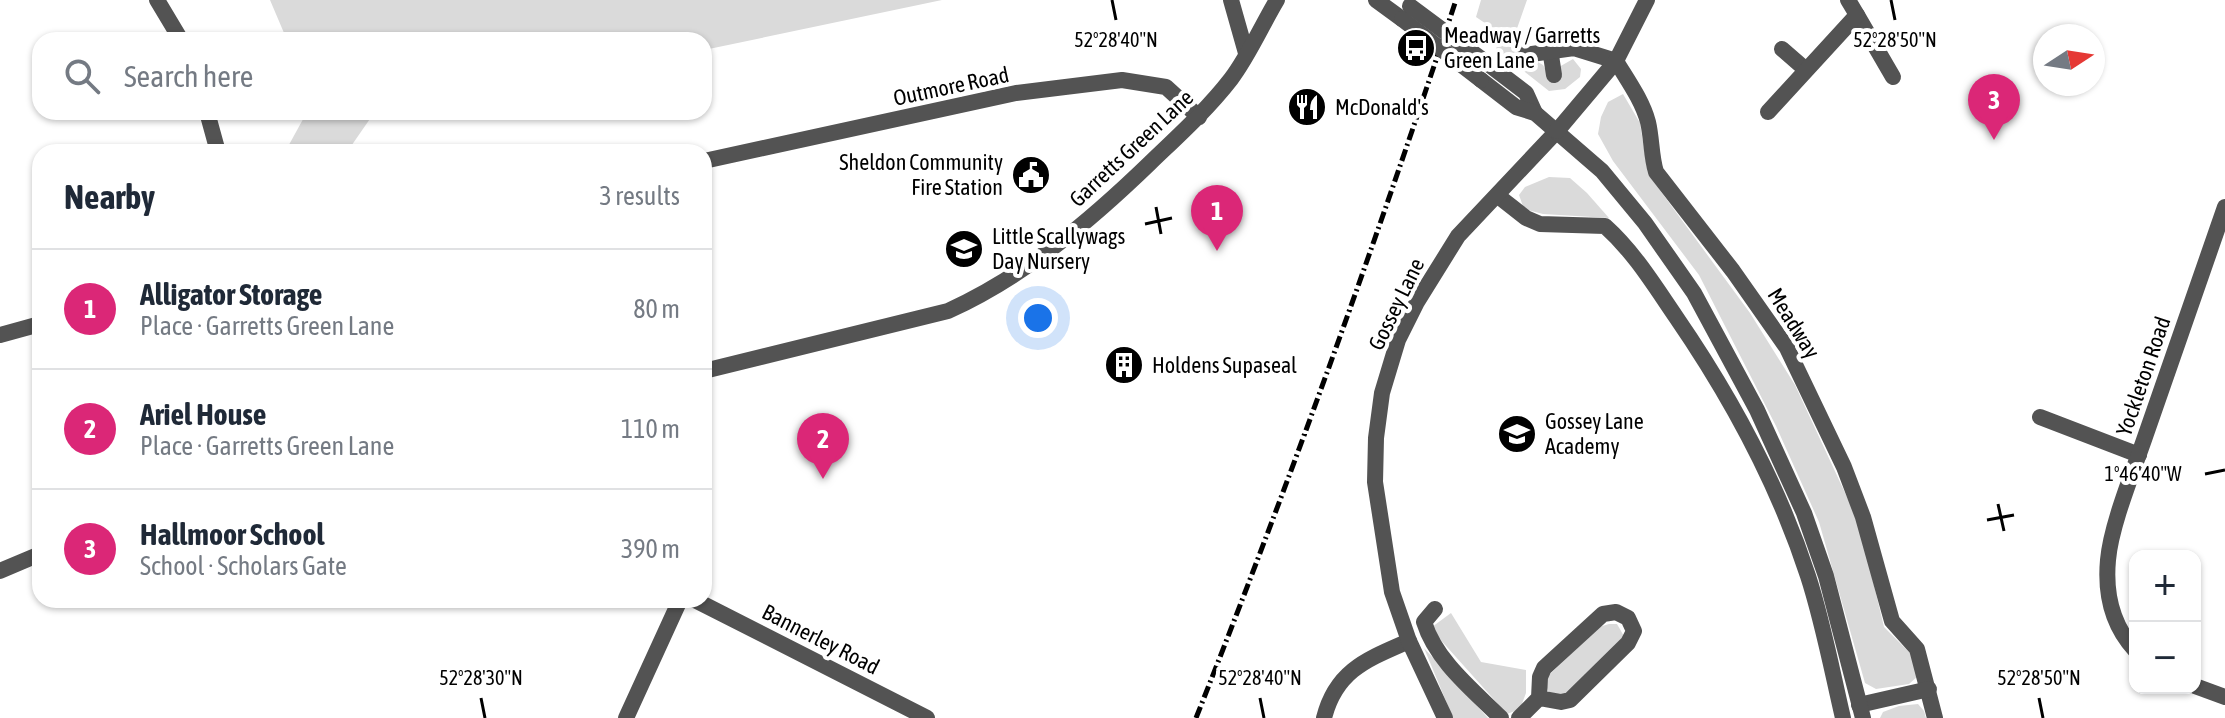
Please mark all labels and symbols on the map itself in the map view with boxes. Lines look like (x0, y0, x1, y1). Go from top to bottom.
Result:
place label: Meadway / Garretts Green Lane (1444, 22, 1601, 73)
north arrow (2033, 24, 2105, 96)
bus stop icon: Meadway / Garretts Green Lane (1395, 27, 1437, 69)
text: 52°28'40"N (1074, 28, 1158, 51)
text: 52°28'50"N (1853, 28, 1937, 51)
street label: Outmore Road (891, 61, 1011, 111)
pin: 3 (1968, 74, 2020, 140)
street label: Garretts Green Lane (1064, 84, 1198, 212)
restaurant icon: McDonald's (1286, 86, 1328, 128)
place label: McDonald's (1335, 94, 1429, 120)
place label: Sheldon Community Fire Station (839, 149, 1003, 200)
public building icon: Sheldon Community Fire Station (1010, 154, 1052, 196)
pin: 1 (1191, 185, 1243, 251)
place label: Little Scallywags Day Nursery (992, 223, 1126, 274)
school or university icon: Little Scallywags Day Nursery (943, 228, 985, 270)
street label: Gossey Lane (1363, 254, 1429, 354)
street label: Meadway (1762, 283, 1826, 363)
your location (1018, 298, 1058, 338)
street label: Yockleton Road (2110, 313, 2176, 439)
building icon: Holdens Supaseal (1103, 344, 1145, 386)
place label: Holdens Supaseal (1152, 352, 1297, 378)
place label: Gossey Lane Academy (1545, 408, 1644, 459)
pin: 2 (797, 413, 849, 479)
school or university icon: Gossey Lane Academy (1496, 413, 1538, 455)
text: 1°46'40"W (2105, 462, 2182, 485)
street label: Bannerley Road (758, 598, 884, 680)
text: 52°28'30"N (439, 666, 523, 689)
text: 52°28'40"N (1218, 666, 1302, 689)
text: 52°28'50"N (1997, 666, 2081, 689)

